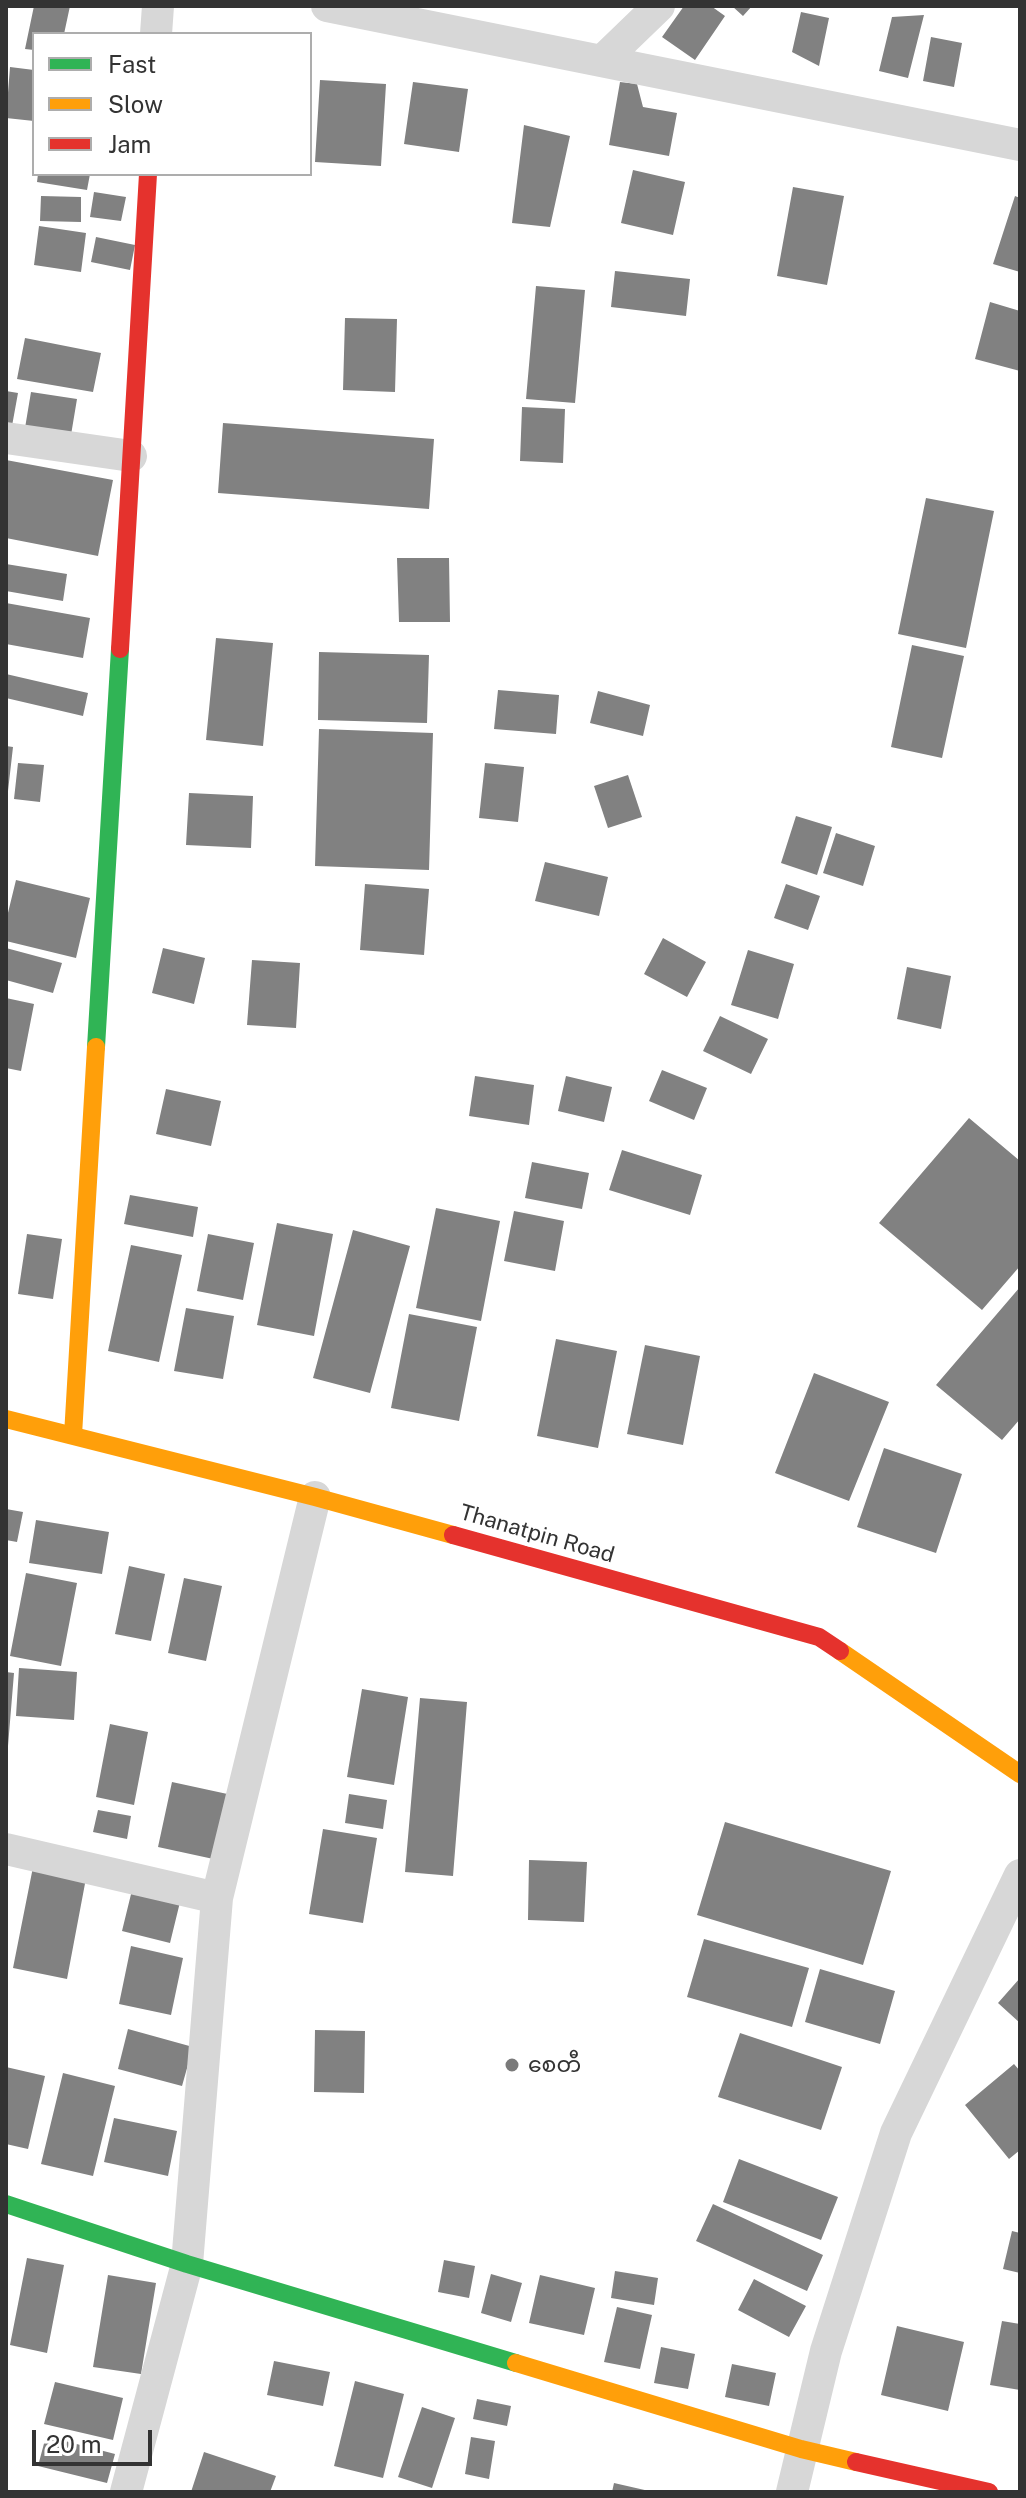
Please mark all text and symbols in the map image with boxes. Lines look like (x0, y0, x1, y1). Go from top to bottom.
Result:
legend (32, 32, 312, 176)
text: Fast (108, 50, 156, 78)
text: Slow (108, 90, 163, 118)
text: Jam (108, 130, 151, 158)
street label: Thanatpin Road (457, 1499, 617, 1569)
place label: စေတီ (528, 2052, 581, 2078)
marker: စေတီ (503, 2056, 521, 2074)
scale bar (36, 2414, 156, 2464)
text: 20 m (46, 2430, 102, 2458)

